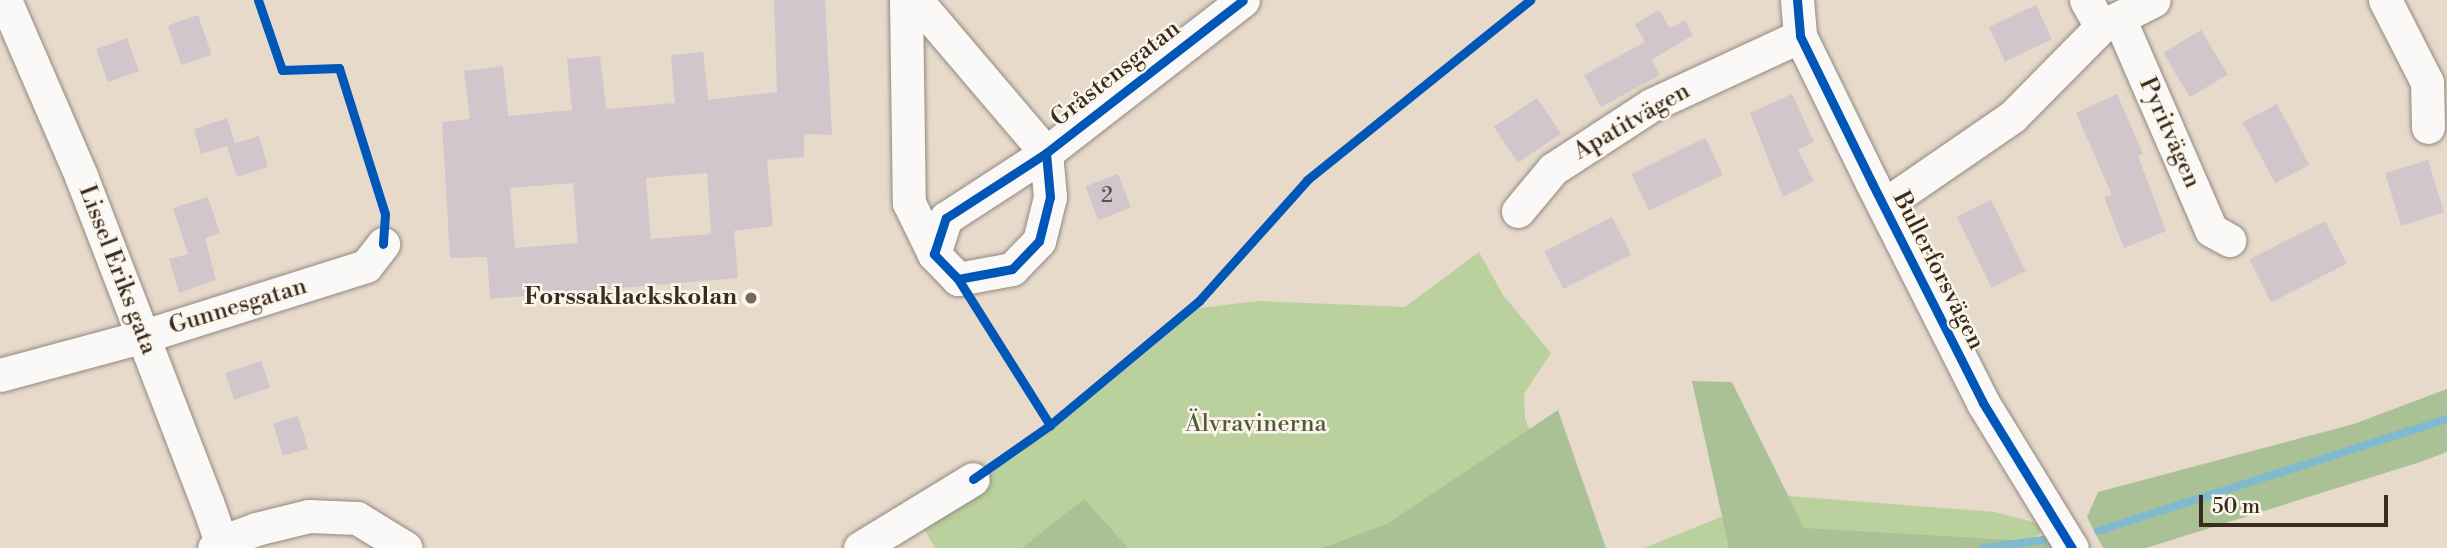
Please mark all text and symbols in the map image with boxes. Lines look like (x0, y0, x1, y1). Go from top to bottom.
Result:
street label: Gråstensgatan (1046, 15, 1186, 133)
street label: Pyritvägen (2132, 73, 2206, 193)
street label: Apatitvägen (1569, 77, 1695, 167)
street label: Lissel Eriks gata (72, 181, 162, 359)
house number: 2 (1101, 183, 1113, 209)
street label: Bullerforsvägen (1886, 187, 1990, 355)
street label: Gunnesgatan (166, 272, 310, 342)
place label: Forssaklackskolan (524, 284, 737, 312)
marker: Forssaklackskolan (743, 290, 759, 306)
park label: Älvravinerna (1185, 411, 1327, 439)
scale bar (2202, 482, 2391, 526)
text: 50 m (2212, 494, 2260, 520)

